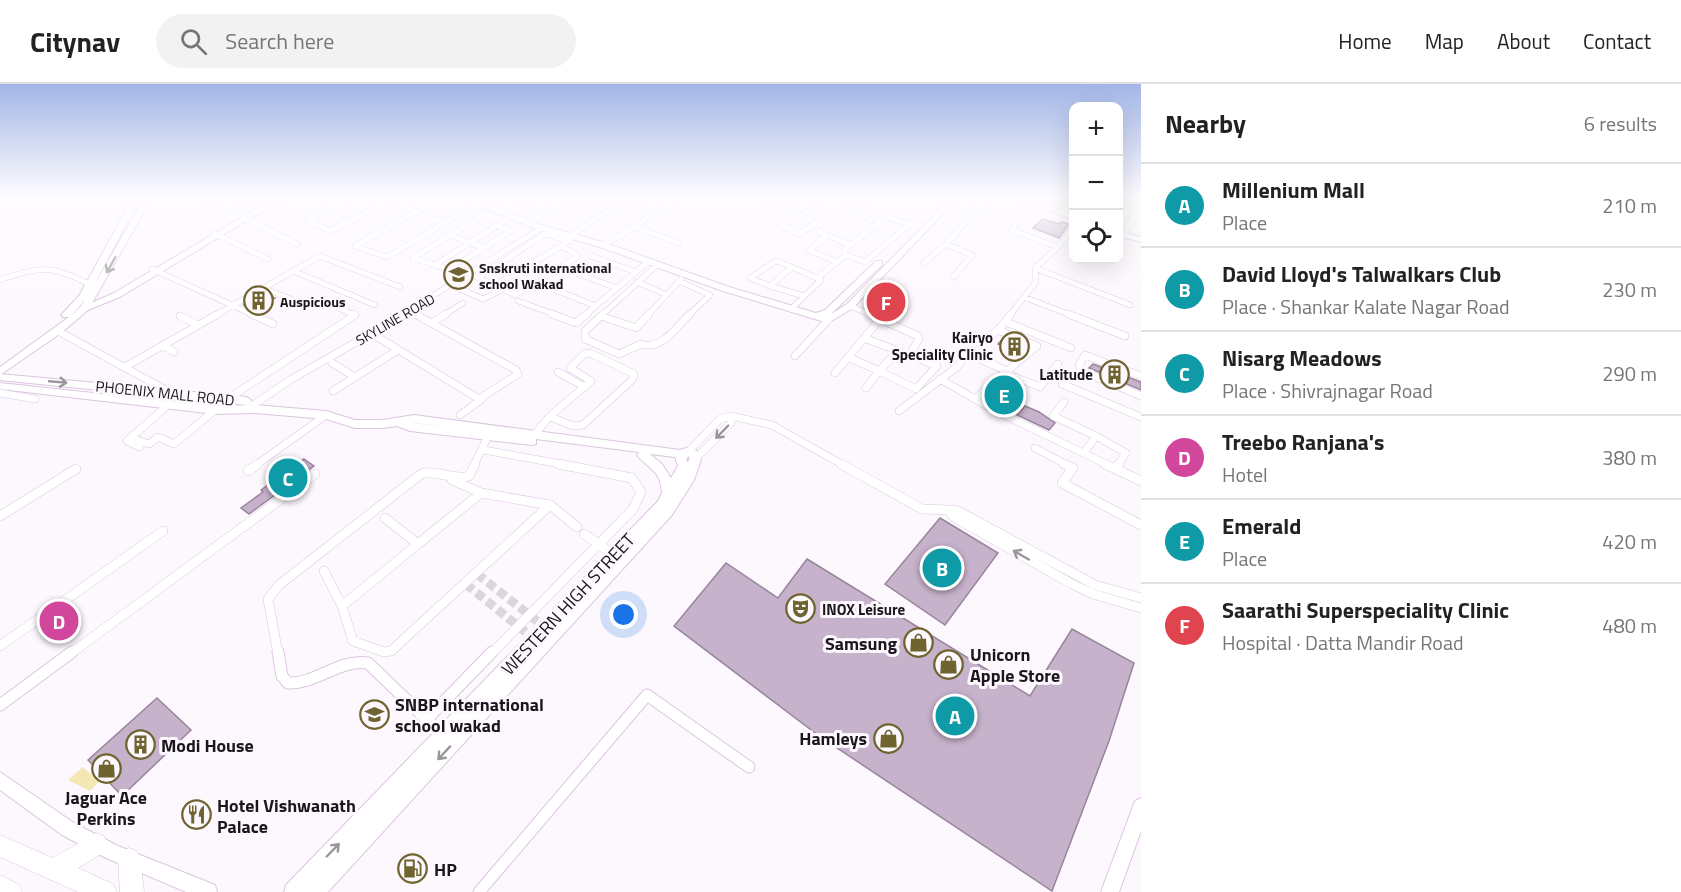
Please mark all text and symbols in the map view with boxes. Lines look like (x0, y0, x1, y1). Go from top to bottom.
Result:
search box (156, 14, 576, 68)
text: Citynav (30, 20, 120, 63)
text: Search here (225, 24, 334, 58)
icon: search (177, 25, 210, 58)
text: Home (1338, 25, 1392, 57)
text: Map (1425, 25, 1464, 57)
text: About (1497, 25, 1550, 57)
text: Contact (1583, 25, 1651, 57)
map controls (1069, 102, 1123, 264)
button: + (1069, 102, 1123, 156)
text: Nearby (1165, 104, 1246, 143)
text: 6 results (1584, 108, 1657, 139)
button: − (1069, 156, 1123, 210)
text: Millenium Mall (1222, 173, 1365, 207)
text: A (1178, 190, 1191, 221)
text: 210 m (1602, 190, 1657, 221)
text: Place (1222, 207, 1267, 238)
button: locate (1069, 210, 1123, 264)
one-way arrow (105, 256, 116, 274)
place label: Snskruti international school Wakad (479, 257, 611, 294)
text: David Lloyd's Talwalkars Club (1222, 257, 1501, 291)
school or university icon: Snskruti international school Wakad (442, 259, 474, 291)
text: B (1178, 274, 1191, 305)
text: 230 m (1602, 274, 1657, 305)
pin: F (866, 280, 906, 324)
building icon: Auspicious (243, 285, 275, 317)
street label: SKYLINE ROAD (351, 288, 439, 350)
place label: Auspicious (280, 291, 346, 312)
text: Place · Shankar Kalate Nagar Road (1222, 291, 1510, 322)
place label: Kairyo Speciality Clinic (892, 326, 993, 366)
building icon: Kairyo Speciality Clinic (998, 330, 1030, 362)
text: Nisarg Meadows (1222, 341, 1382, 375)
building icon: Latitude (1098, 358, 1130, 390)
text: C (1179, 358, 1190, 389)
text: 290 m (1602, 358, 1657, 389)
place label: Latitude (1039, 363, 1093, 386)
pin: E (984, 372, 1024, 418)
street label: PHOENIX MALL ROAD (94, 374, 236, 412)
text: Place · Shivrajnagar Road (1222, 375, 1433, 406)
one-way arrow (48, 377, 68, 388)
one-way arrow (715, 425, 729, 440)
text: Treebo Ranjana's (1222, 425, 1384, 459)
text: D (1178, 442, 1191, 473)
text: 380 m (1602, 442, 1657, 473)
pin: C (268, 456, 308, 500)
text: Hotel (1222, 459, 1268, 490)
text: Emerald (1222, 509, 1301, 543)
text: E (1179, 526, 1190, 557)
text: 420 m (1602, 526, 1657, 557)
street label: WESTERN HIGH STREET (495, 527, 642, 681)
text: Place (1222, 543, 1267, 574)
pin: B (922, 546, 962, 590)
one-way arrow (1013, 549, 1030, 561)
theatre icon: INOX Leisure (785, 593, 817, 625)
text: Saarathi Superspeciality Clinic (1222, 593, 1509, 627)
pin: D (40, 598, 78, 644)
place label: INOX Leisure (822, 598, 906, 621)
your location (609, 600, 638, 629)
text: F (1179, 610, 1190, 641)
text: 480 m (1602, 610, 1657, 641)
shop icon: Samsung (902, 627, 934, 659)
text: Hospital · Datta Mandir Road (1222, 627, 1464, 658)
place label: Samsung (825, 630, 897, 657)
place label: Unicorn Apple Store (970, 641, 1060, 689)
shop icon: Unicorn Apple Store (933, 648, 965, 680)
place label: SNBP international school wakad (395, 691, 544, 739)
pin: A (936, 694, 974, 738)
school or university icon: SNBP international school wakad (358, 698, 390, 730)
shop icon: Hamleys (872, 722, 904, 754)
place label: Hamleys (799, 725, 867, 752)
building icon: Modi House (124, 729, 156, 761)
place label: Modi House (161, 732, 254, 759)
one-way arrow (437, 746, 451, 761)
shop icon: Jaguar Ace Perkins (90, 752, 122, 784)
place label: Jaguar Ace Perkins (65, 784, 147, 832)
place label: Hotel Vishwanath Palace (217, 792, 356, 840)
restaurant icon: Hotel Vishwanath Palace (180, 799, 212, 831)
one-way arrow (326, 842, 340, 857)
fuel station icon: HP (397, 853, 429, 885)
place label: HP (434, 856, 457, 883)

